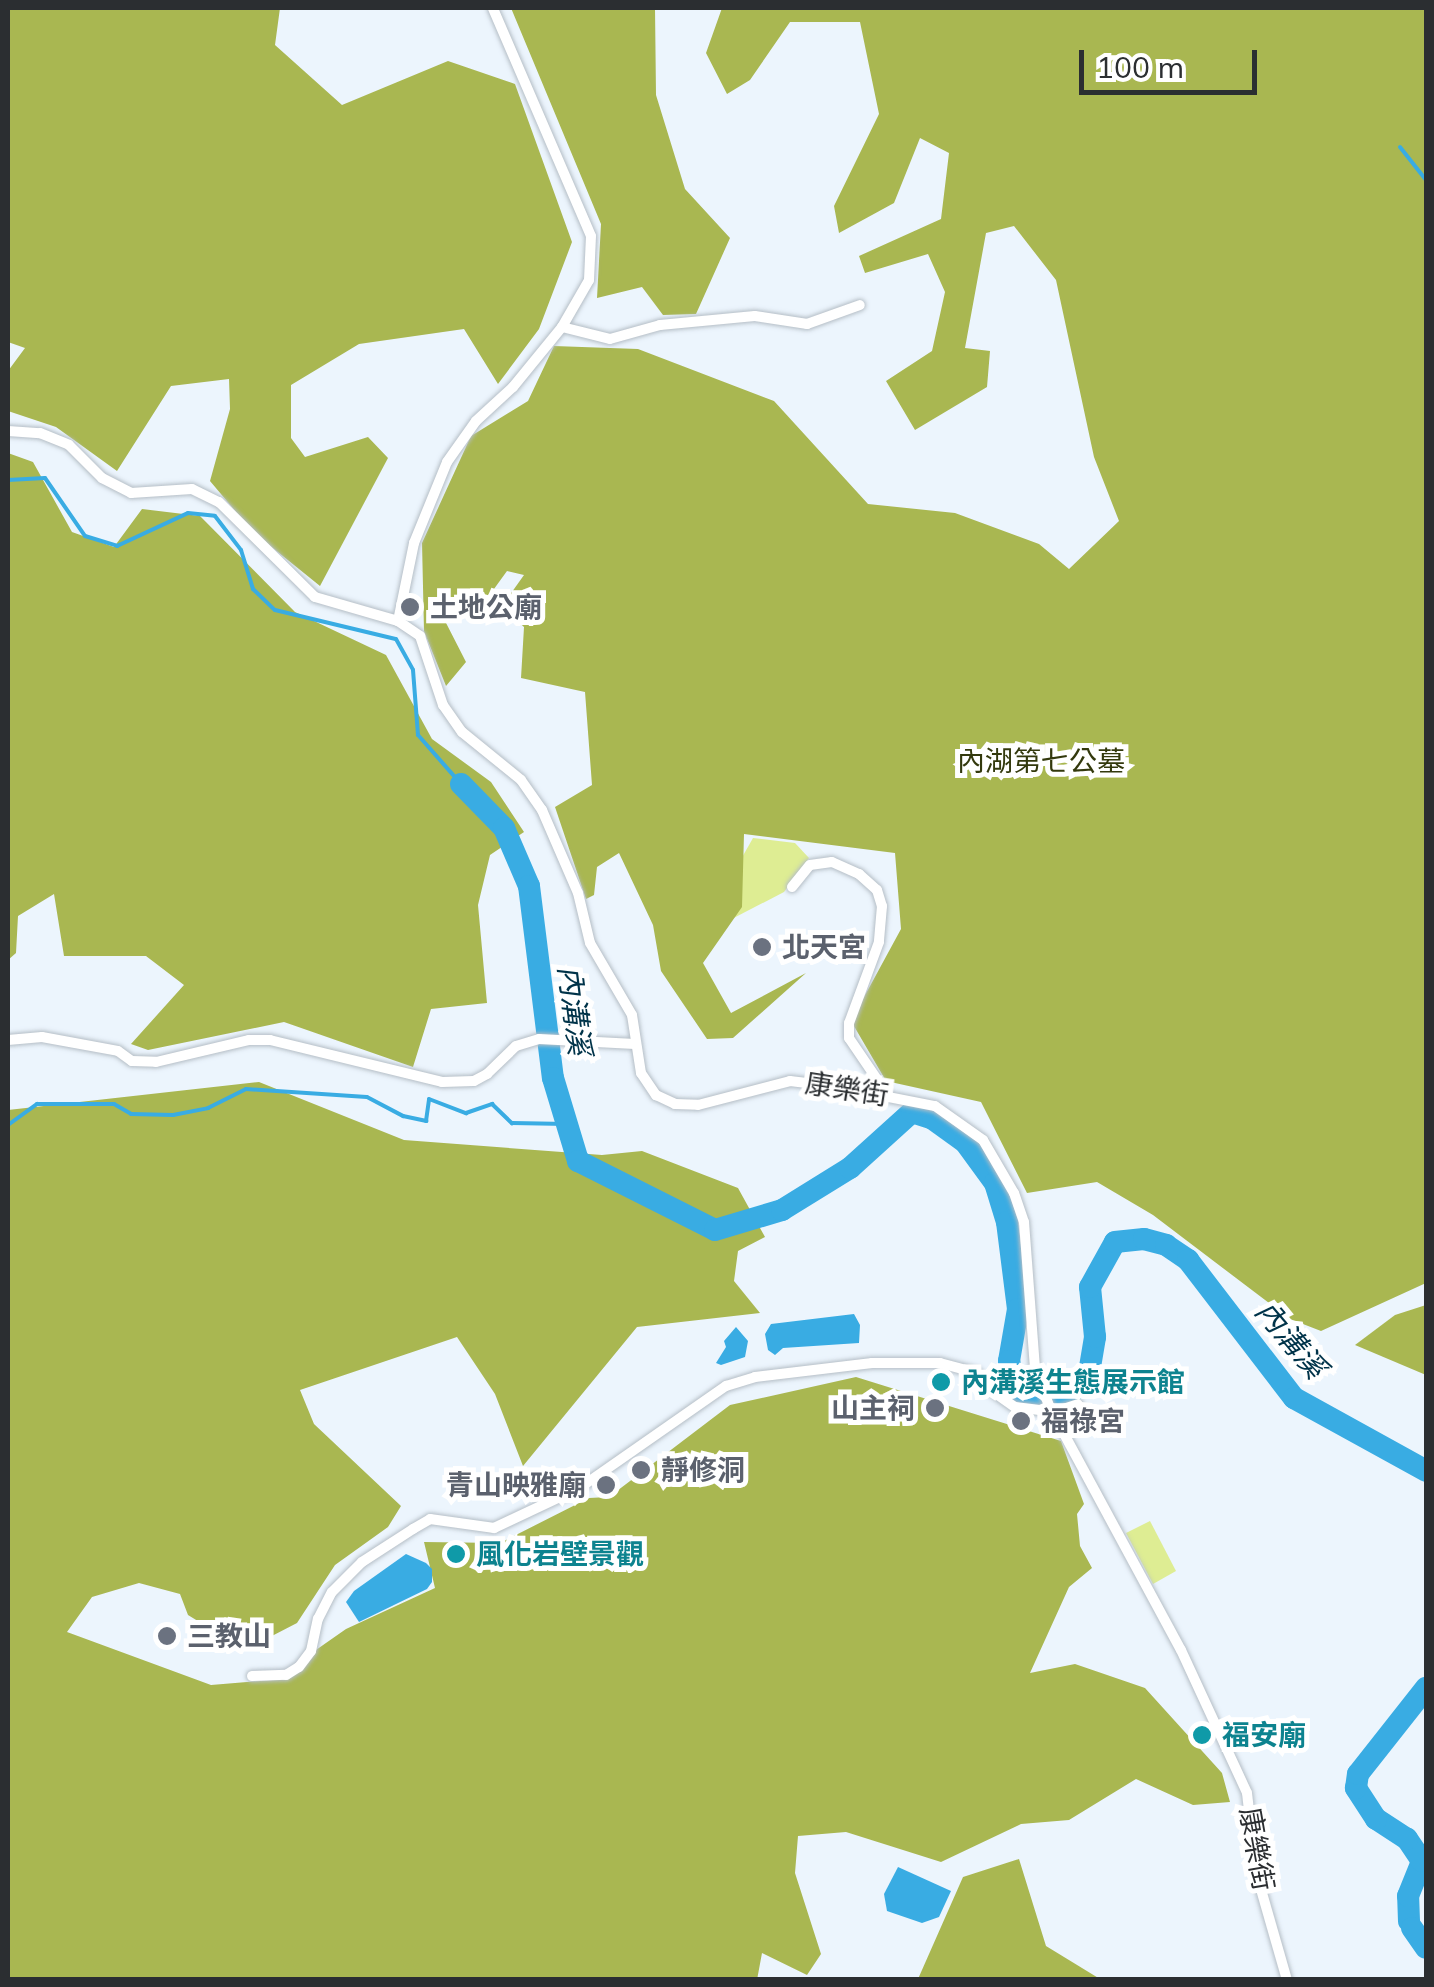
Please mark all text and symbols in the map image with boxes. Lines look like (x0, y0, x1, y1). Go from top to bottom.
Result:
scale bar (1084, 30, 1262, 92)
text: 100 m (1096, 48, 1184, 86)
place label: 土地公廟 (430, 590, 542, 624)
marker: 土地公廟 (399, 596, 421, 618)
park label: 內湖第七公墓 (957, 744, 1125, 778)
place label: 北天宮 (782, 930, 866, 964)
marker: 北天宮 (751, 936, 773, 958)
water label: 內溝溪 (552, 963, 598, 1057)
street label: 康樂街 (803, 1066, 891, 1112)
water label: 內溝溪 (1248, 1293, 1334, 1385)
place label: 內溝溪生態展示館 (961, 1365, 1185, 1399)
marker: 內溝溪生態展示館 (930, 1371, 952, 1393)
place label: 山主祠 (831, 1391, 915, 1425)
marker: 山主祠 (924, 1397, 946, 1419)
place label: 福祿宮 (1041, 1404, 1125, 1438)
marker: 福祿宮 (1010, 1410, 1032, 1432)
place label: 靜修洞 (661, 1453, 745, 1487)
marker: 靜修洞 (630, 1459, 652, 1481)
place label: 青山映雅廟 (446, 1468, 586, 1502)
marker: 青山映雅廟 (595, 1474, 617, 1496)
place label: 風化岩壁景觀 (476, 1537, 644, 1571)
marker: 風化岩壁景觀 (445, 1543, 467, 1565)
place label: 三教山 (187, 1619, 271, 1653)
marker: 三教山 (156, 1625, 178, 1647)
place label: 福安廟 (1222, 1718, 1306, 1752)
marker: 福安廟 (1191, 1724, 1213, 1746)
street label: 康樂街 (1233, 1805, 1281, 1893)

